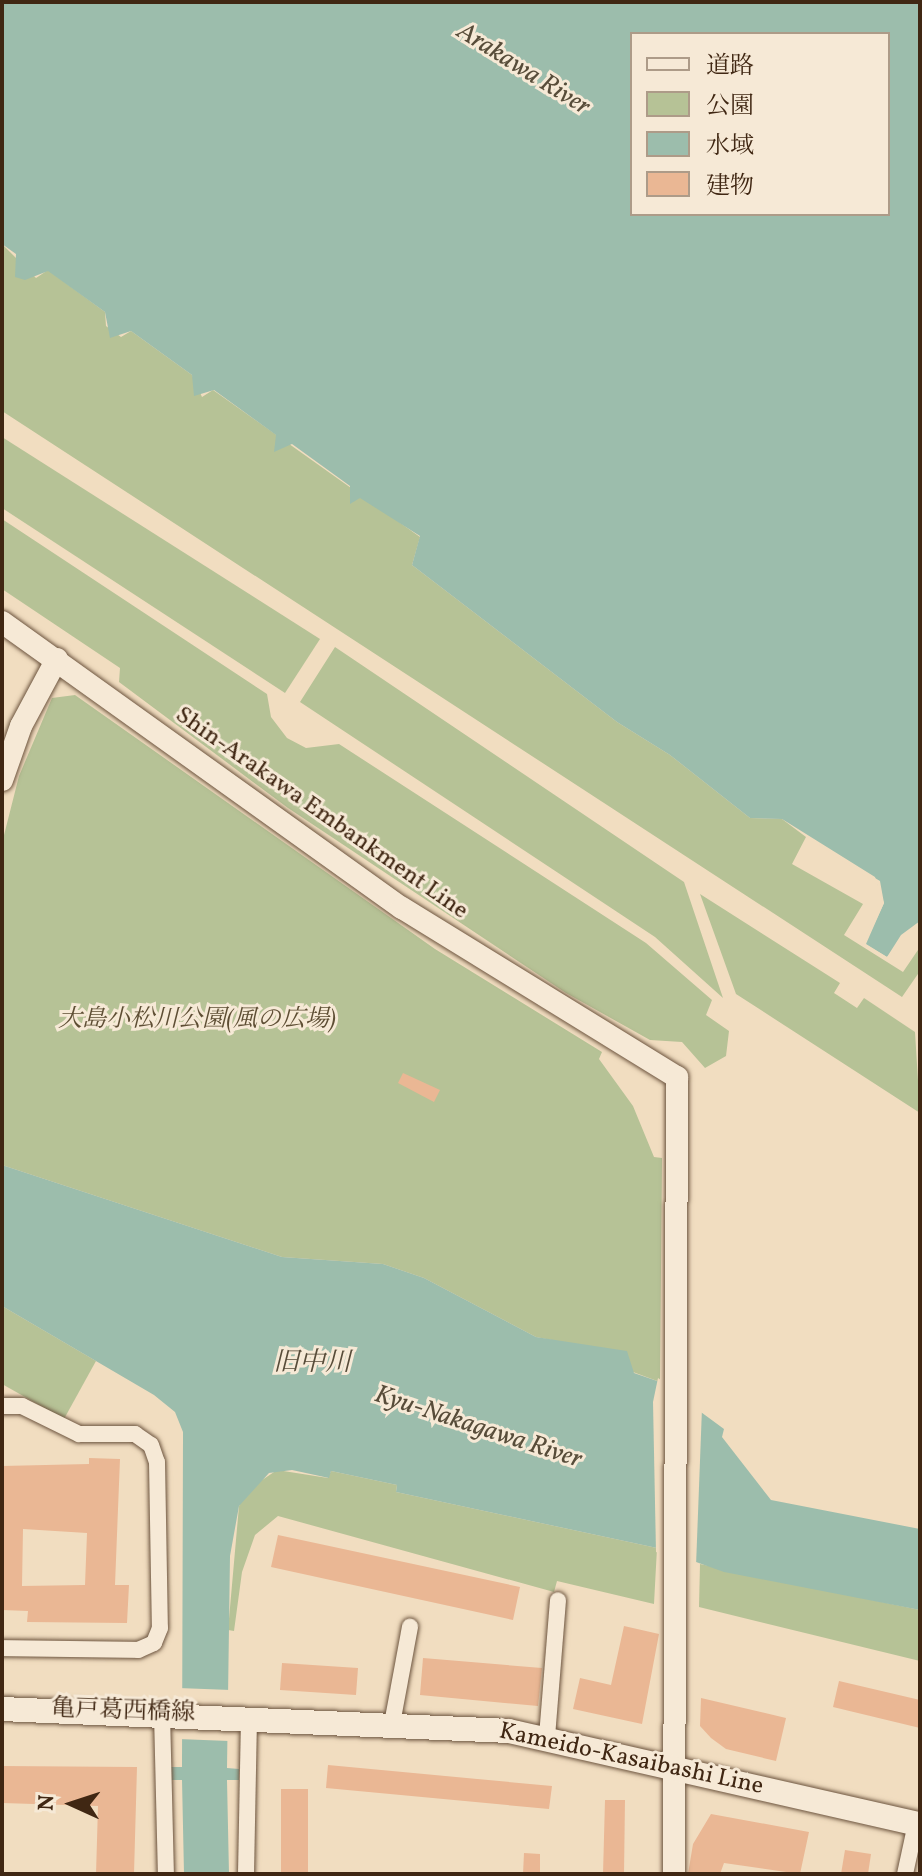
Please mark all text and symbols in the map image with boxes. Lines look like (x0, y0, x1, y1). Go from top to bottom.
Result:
water label: Arakawa River (451, 17, 595, 123)
legend (630, 32, 890, 216)
text: 道路 (706, 50, 754, 84)
text: 公園 (706, 90, 754, 124)
text: 水域 (706, 130, 754, 164)
text: 建物 (706, 170, 754, 204)
street label: Shin-Arakawa Embankment Line (169, 702, 473, 926)
park label: 大島小松川公園(風の広場) (58, 1007, 336, 1035)
water label: 旧中川 (273, 1348, 351, 1380)
water label: Kyu-Nakagawa River (370, 1380, 586, 1476)
street label: 亀戸葛西橋線 (51, 1695, 195, 1729)
street label: Kameido-Kasaibashi Line (496, 1718, 766, 1802)
north arrow (32, 1764, 112, 1844)
text: N (32, 1794, 63, 1812)

